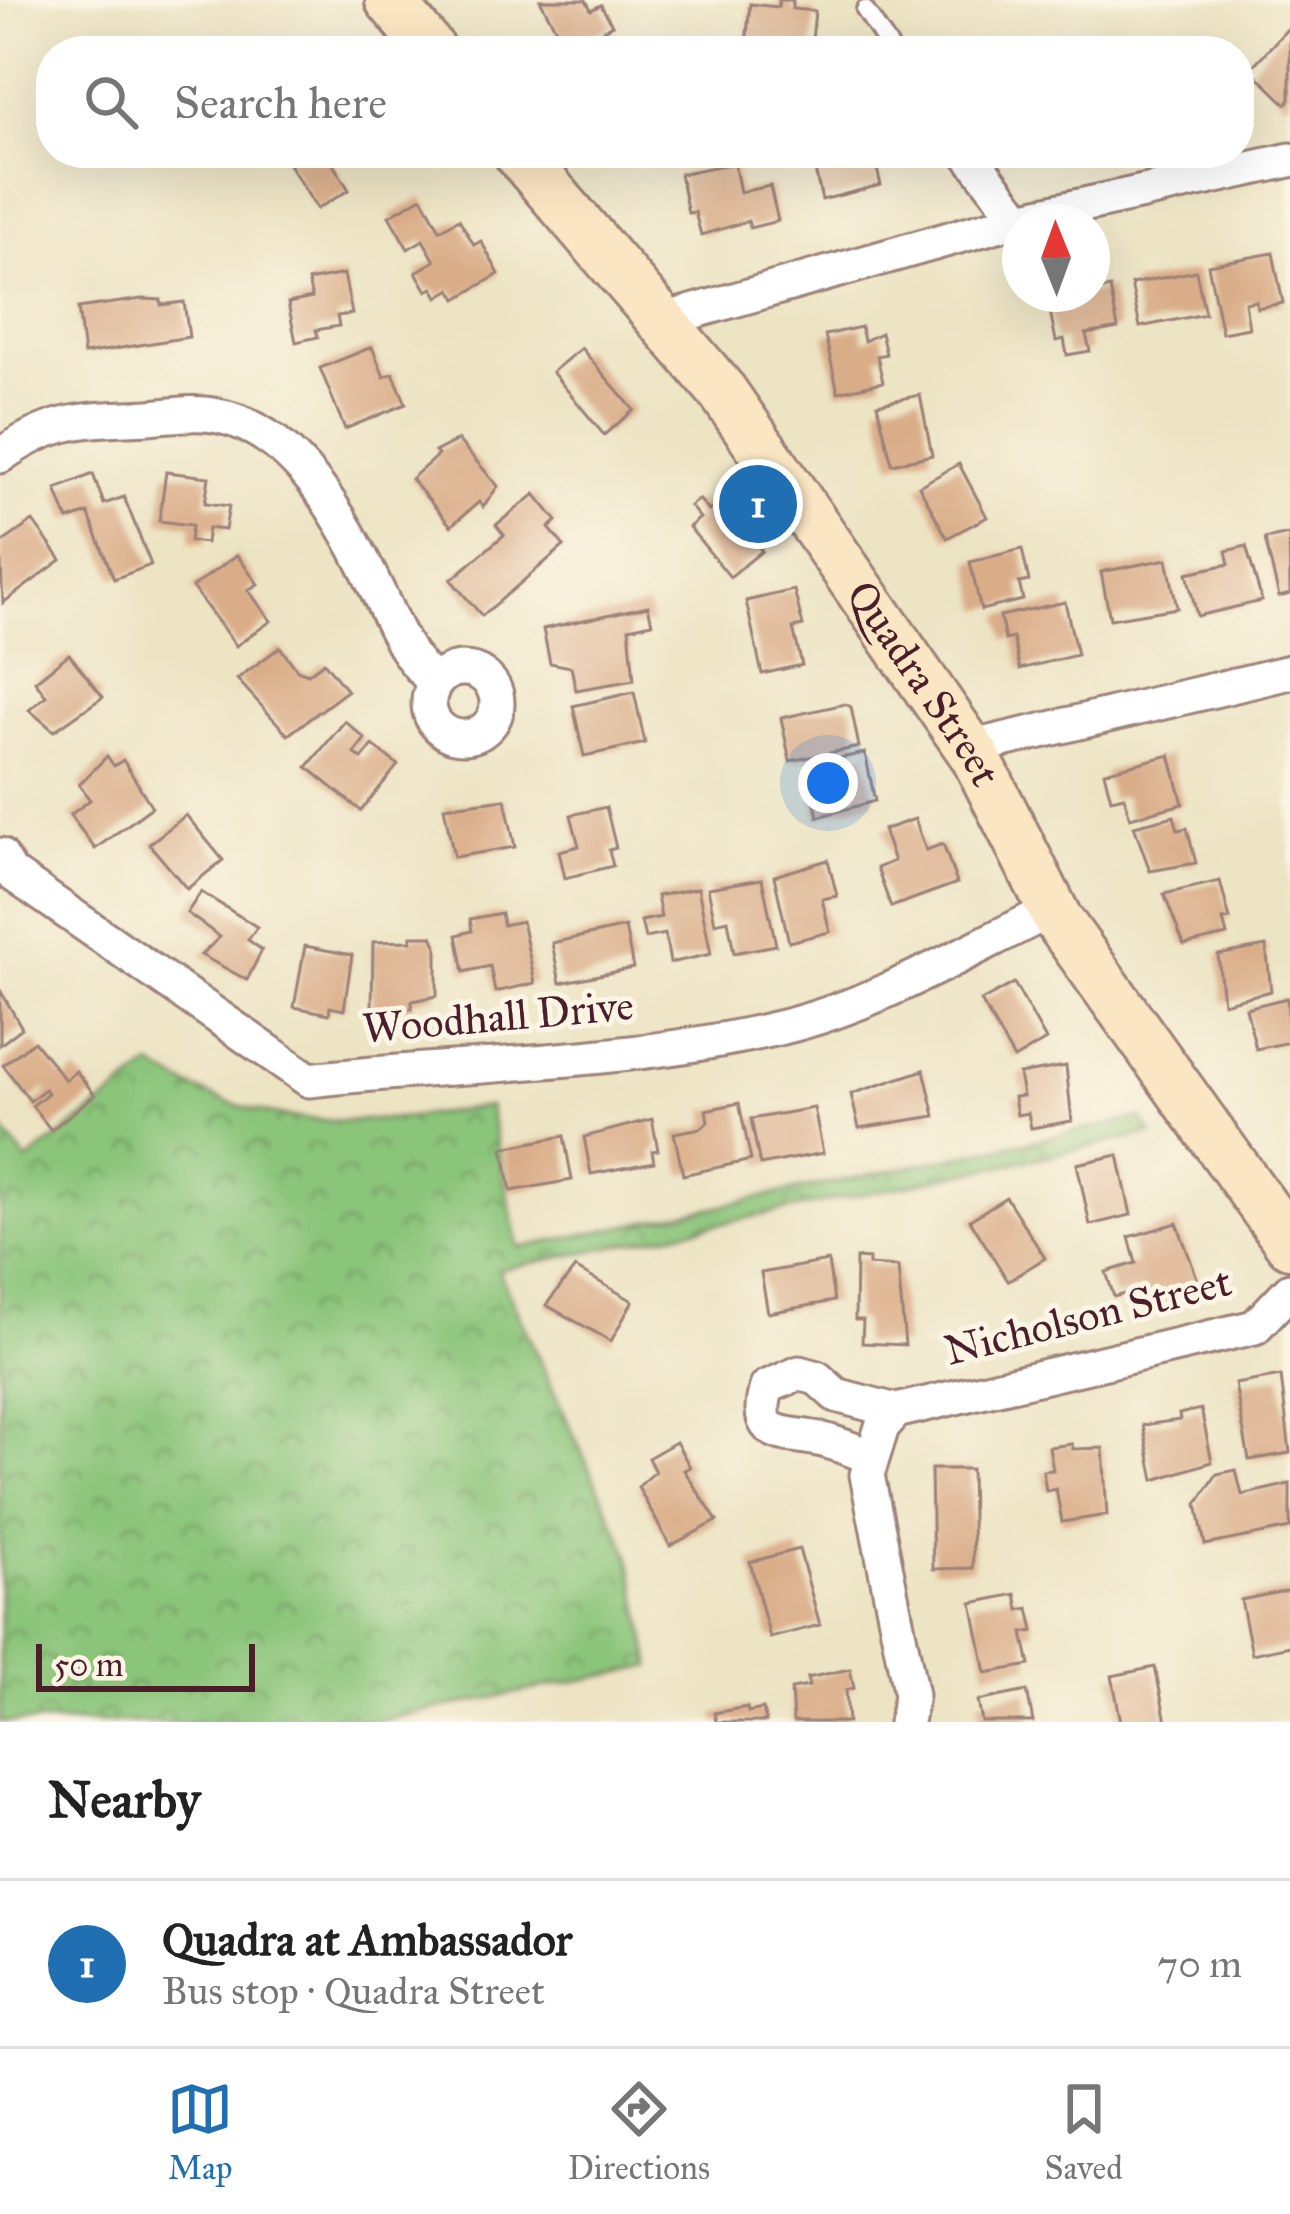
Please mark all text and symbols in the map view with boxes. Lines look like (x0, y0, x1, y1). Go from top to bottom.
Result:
search box (36, 36, 1254, 168)
icon: search (78, 69, 144, 135)
text: Search here (174, 75, 387, 130)
north arrow (1002, 204, 1110, 312)
pin: 1 (719, 459, 797, 549)
street label: Quadra Street (835, 571, 1012, 795)
your location (798, 753, 858, 813)
street label: Woodhall Drive (360, 979, 636, 1055)
street label: Nicholson Street (939, 1255, 1237, 1377)
scale bar (36, 1638, 255, 1691)
text: 50 m (54, 1645, 123, 1685)
text: Nearby (48, 1769, 200, 1831)
text: Quadra at Ambassador (162, 1912, 573, 1967)
text: 1 (79, 1940, 95, 1988)
text: 70 m (1157, 1940, 1242, 1988)
text: Bus stop · Quadra Street (162, 1967, 545, 2015)
tab: Map (167, 2076, 233, 2188)
tab: Directions (568, 2076, 710, 2188)
tab: Saved (1044, 2076, 1123, 2188)

